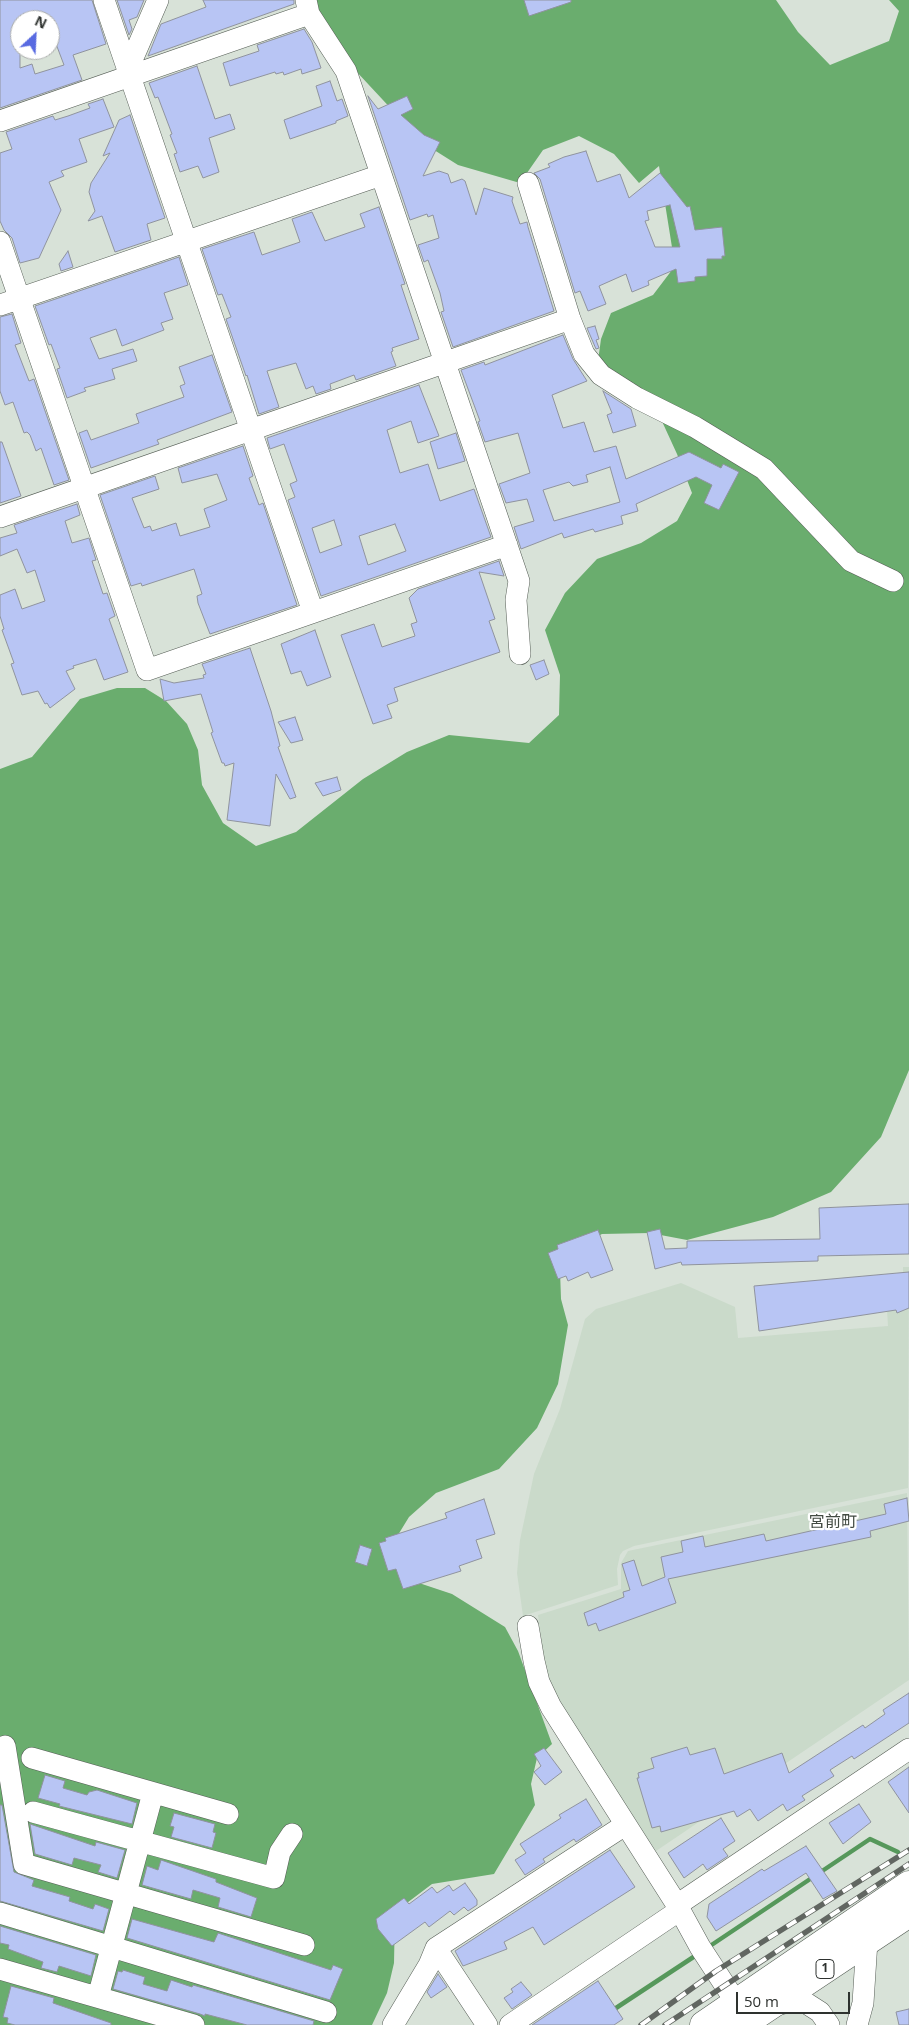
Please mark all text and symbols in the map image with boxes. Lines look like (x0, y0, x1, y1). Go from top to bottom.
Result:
north arrow (10, 10, 60, 60)
text: N (32, 11, 50, 33)
district label: 宮前町 (809, 1512, 857, 1532)
road number: 1 (816, 1960, 834, 1978)
scale bar (739, 1982, 853, 2014)
text: 50 m (744, 1991, 779, 2011)

